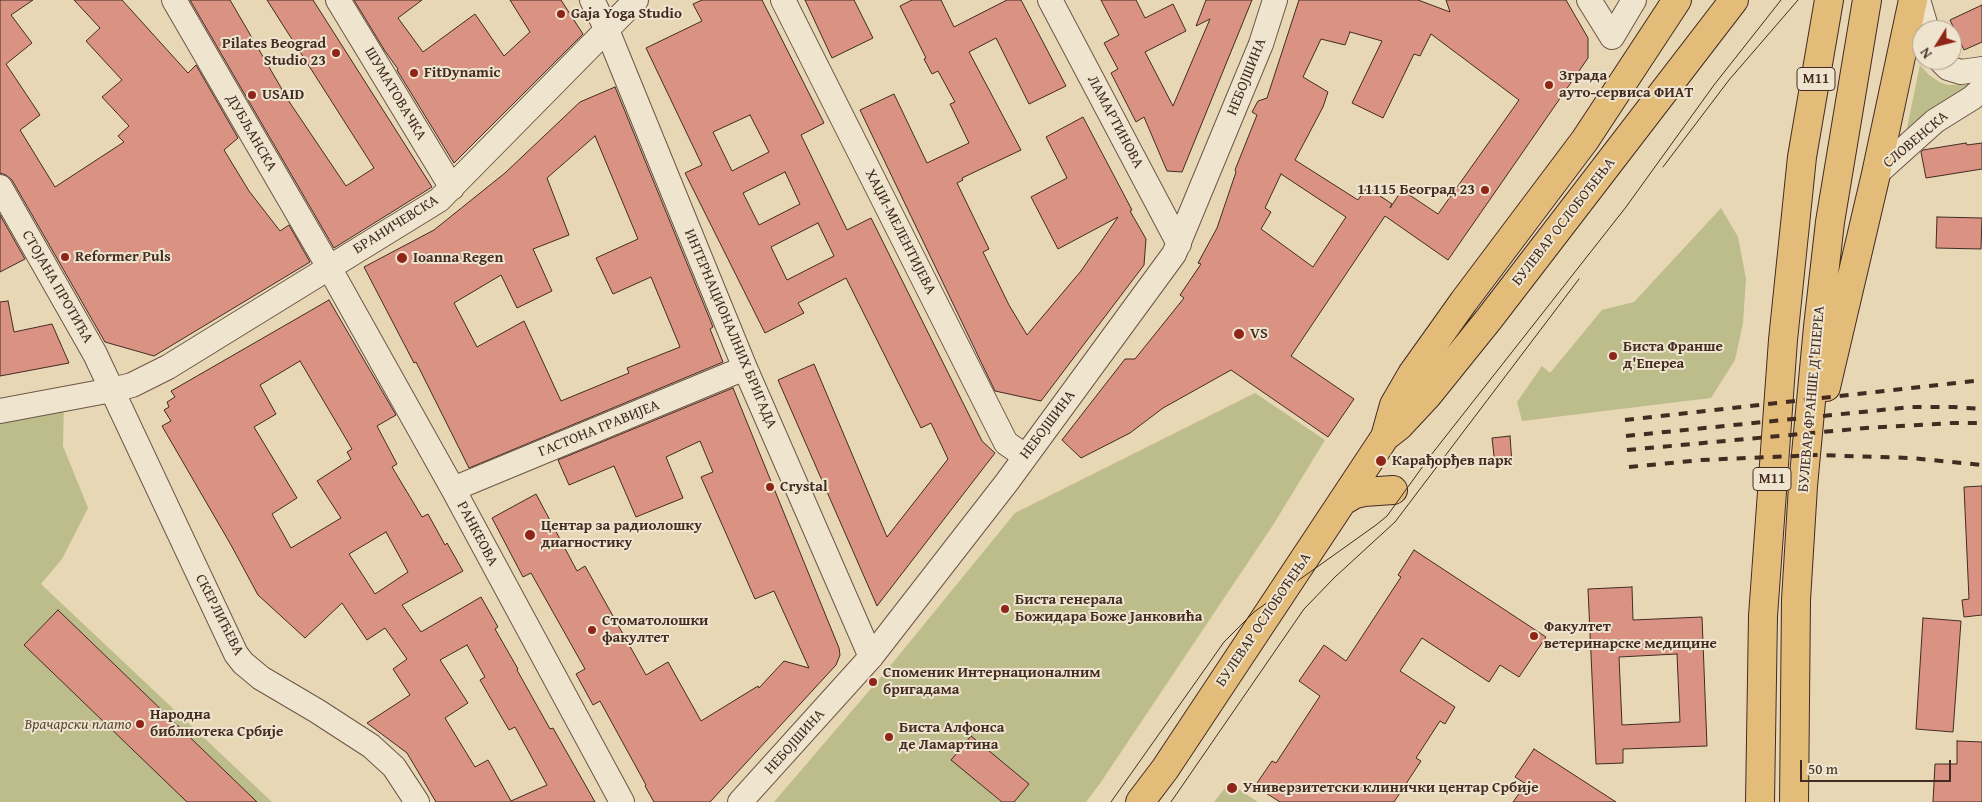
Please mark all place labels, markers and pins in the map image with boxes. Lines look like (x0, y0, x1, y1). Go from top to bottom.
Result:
place label: Gaja Yoga Studio (571, 5, 682, 23)
marker: Gaja Yoga Studio (555, 8, 567, 20)
place label: Pilates Beograd Studio 23 (222, 35, 326, 70)
marker: Pilates Beograd Studio 23 (330, 47, 342, 59)
place label: FitDynamic (424, 64, 501, 82)
marker: FitDynamic (408, 67, 420, 79)
place label: Зграда ауто-сервиса ФИАТ (1559, 67, 1693, 102)
marker: Зграда ауто-сервиса ФИАТ (1543, 79, 1555, 91)
place label: USAID (262, 86, 304, 104)
marker: USAID (246, 89, 258, 101)
place label: 11115 Београд 23 (1357, 181, 1475, 199)
marker: 11115 Београд 23 (1479, 184, 1491, 196)
place label: Reformer Puls (75, 248, 171, 266)
place label: Ioanna Regen (413, 249, 503, 267)
marker: Reformer Puls (59, 251, 71, 263)
marker: Ioanna Regen (395, 251, 409, 265)
place label: VS (1250, 325, 1268, 343)
marker: VS (1232, 327, 1246, 341)
place label: Биста Франше д'Епереа (1623, 338, 1723, 373)
marker: Биста Франше д'Епереа (1607, 350, 1619, 362)
place label: Карађорђев парк (1392, 452, 1512, 470)
marker: Карађорђев парк (1374, 454, 1388, 468)
place label: Crystal (780, 478, 828, 496)
marker: Crystal (764, 481, 776, 493)
place label: Центар за радиолошку диагностику (541, 517, 702, 552)
marker: Центар за радиолошку диагностику (523, 528, 537, 542)
place label: Биста генерала Божидара Боже Јанковића (1015, 591, 1202, 626)
marker: Биста генерала Божидара Боже Јанковића (999, 603, 1011, 615)
place label: Стоматолошки факултет (602, 612, 709, 647)
place label: Факултет ветеринарске медицине (1544, 618, 1717, 653)
marker: Стоматолошки факултет (586, 624, 598, 636)
marker: Факултет ветеринарске медицине (1528, 630, 1540, 642)
place label: Споменик Интернационалним бригадама (883, 664, 1101, 699)
marker: Споменик Интернационалним бригадама (867, 676, 879, 688)
place label: Народна библиотека Србије (150, 706, 283, 741)
marker: Народна библиотека Србије (134, 718, 146, 730)
place label: Биста Алфонса де Ламартина (899, 719, 1004, 754)
marker: Биста Алфонса де Ламартина (883, 731, 895, 743)
place label: Универзитетски клинички центар Србије (1243, 779, 1539, 797)
marker: Универзитетски клинички центар Србије (1225, 781, 1239, 795)

